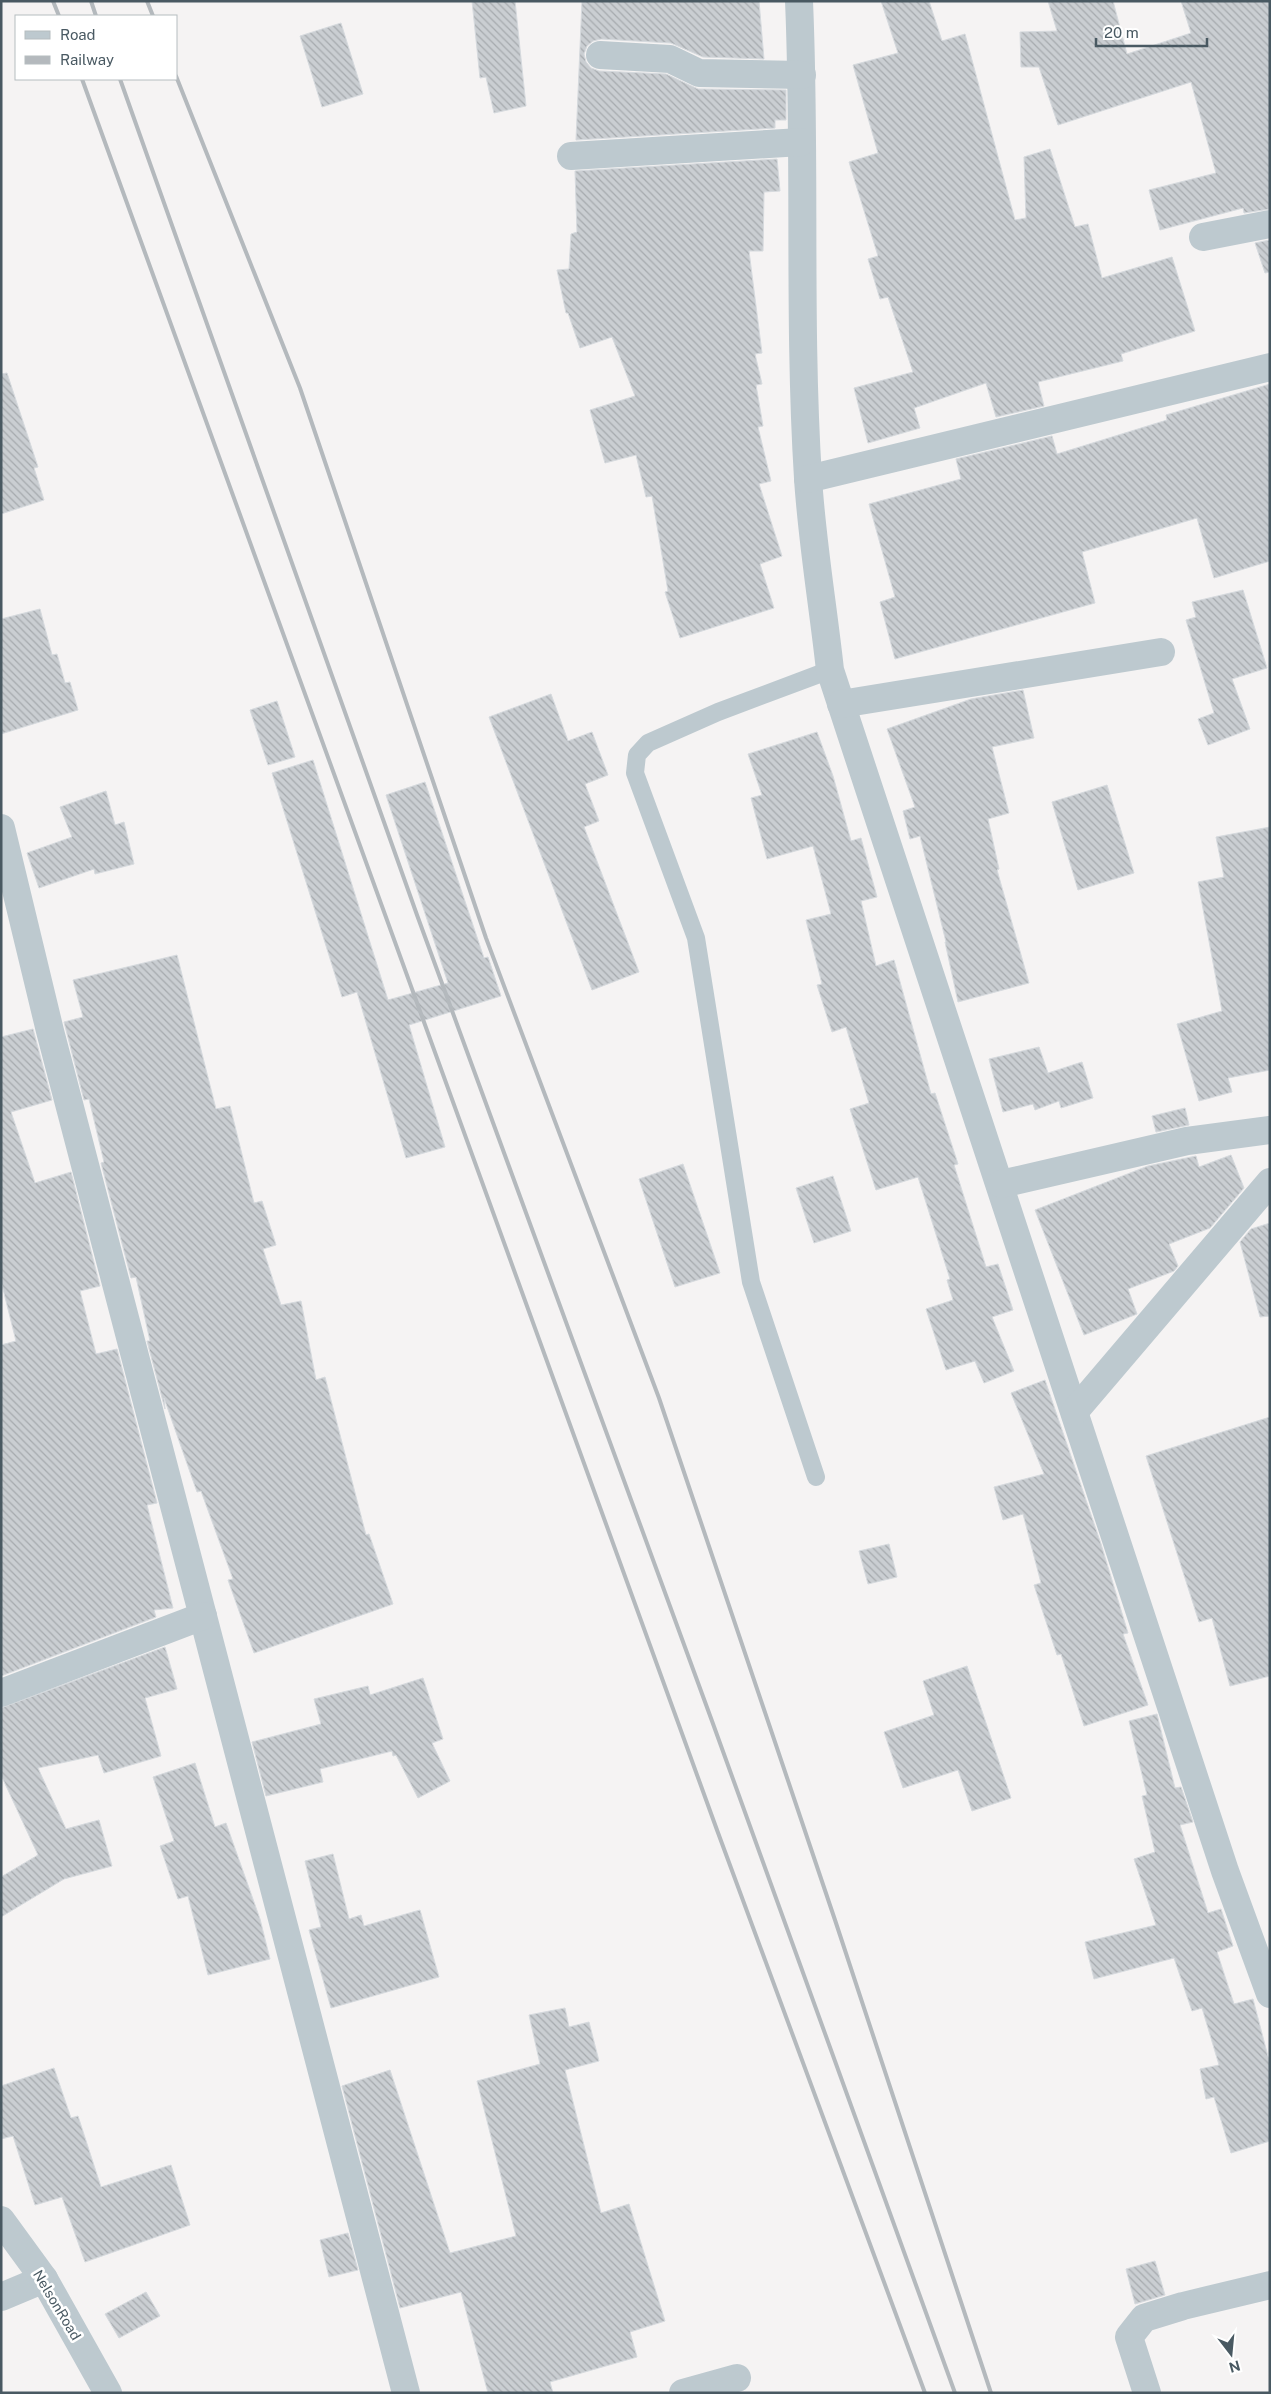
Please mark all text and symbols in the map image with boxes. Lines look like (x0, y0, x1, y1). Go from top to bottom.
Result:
legend (15, 15, 178, 80)
scale bar (1096, 15, 1207, 47)
text: 20 m (1104, 24, 1139, 41)
text: Road (60, 26, 96, 43)
text: Railway (60, 51, 114, 68)
street label: NelsonRoad (30, 2267, 84, 2343)
north arrow (1206, 2329, 1256, 2379)
text: N (1227, 2357, 1242, 2376)

